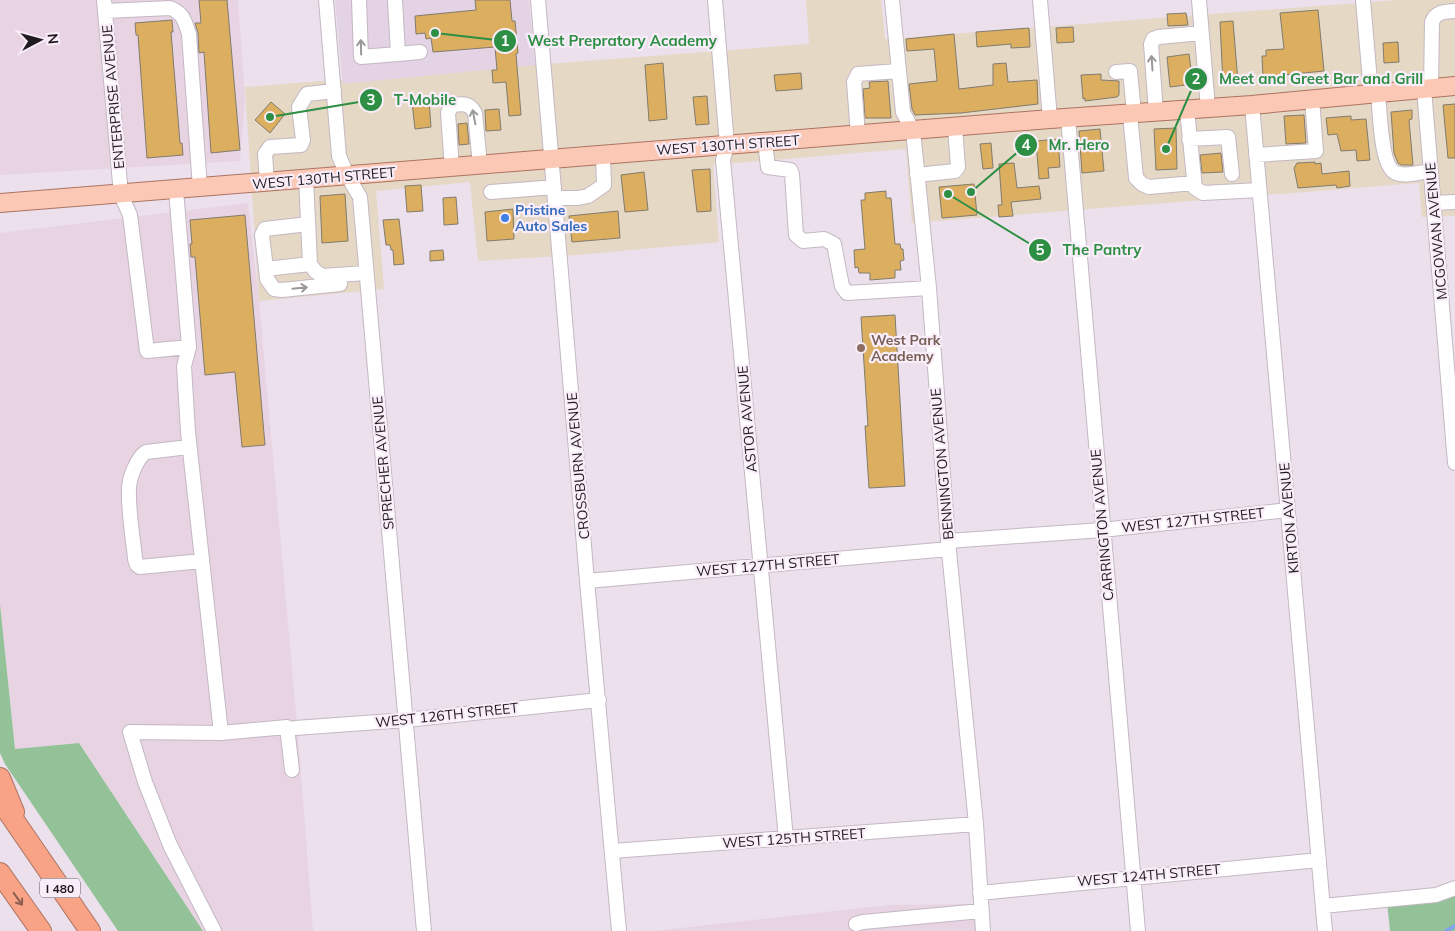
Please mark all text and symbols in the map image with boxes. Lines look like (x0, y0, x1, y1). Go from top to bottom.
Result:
north arrow (15, 15, 65, 65)
street label: ENTERPRISE AVENUE (98, 24, 128, 170)
callout: West Prepratory Academy (492, 26, 727, 56)
text: 1 (500, 31, 510, 50)
text: West Prepratory Academy (527, 31, 718, 50)
text: N (43, 32, 62, 45)
one-way arrow (356, 39, 365, 55)
one-way arrow (1148, 55, 1157, 71)
callout: Meet and Greet Bar and Grill (1184, 64, 1433, 94)
text: 2 (1191, 69, 1201, 88)
text: Meet and Greet Bar and Grill (1219, 69, 1423, 88)
callout: T-Mobile (359, 85, 466, 115)
text: 3 (366, 90, 376, 109)
text: T-Mobile (394, 90, 456, 109)
one-way arrow (469, 110, 479, 126)
callout: Mr. Hero (1013, 130, 1119, 160)
street label: WEST 130TH STREET (656, 131, 801, 159)
text: 4 (1021, 135, 1031, 154)
text: Mr. Hero (1049, 135, 1110, 154)
street label: MCGOWAN AVENUE (1421, 162, 1451, 300)
street label: WEST 130TH STREET (252, 163, 397, 193)
place label: Pristine Auto Sales (515, 201, 587, 235)
marker: Pristine Auto Sales (499, 212, 511, 224)
callout: The Pantry (1028, 235, 1152, 265)
text: 5 (1035, 240, 1045, 259)
text: The Pantry (1063, 240, 1142, 259)
one-way arrow (291, 283, 307, 293)
place label: West Park Academy (871, 331, 941, 365)
marker: West Park Academy (855, 342, 867, 354)
street label: ASTOR AVENUE (733, 365, 761, 473)
street label: BENNINGTON AVENUE (926, 387, 958, 541)
street label: CROSSBURN AVENUE (563, 392, 593, 540)
street label: SPRECHER AVENUE (368, 395, 398, 531)
street label: CARRINGTON AVENUE (1086, 448, 1118, 602)
street label: KIRTON AVENUE (1275, 462, 1303, 574)
street label: WEST 127TH STREET (1121, 503, 1266, 536)
street label: WEST 127TH STREET (696, 550, 841, 580)
street label: WEST 126TH STREET (375, 698, 520, 731)
street label: WEST 125TH STREET (722, 824, 867, 852)
street label: WEST 124TH STREET (1077, 860, 1222, 890)
road number: I 480 (40, 878, 80, 898)
one-way arrow (13, 892, 23, 906)

